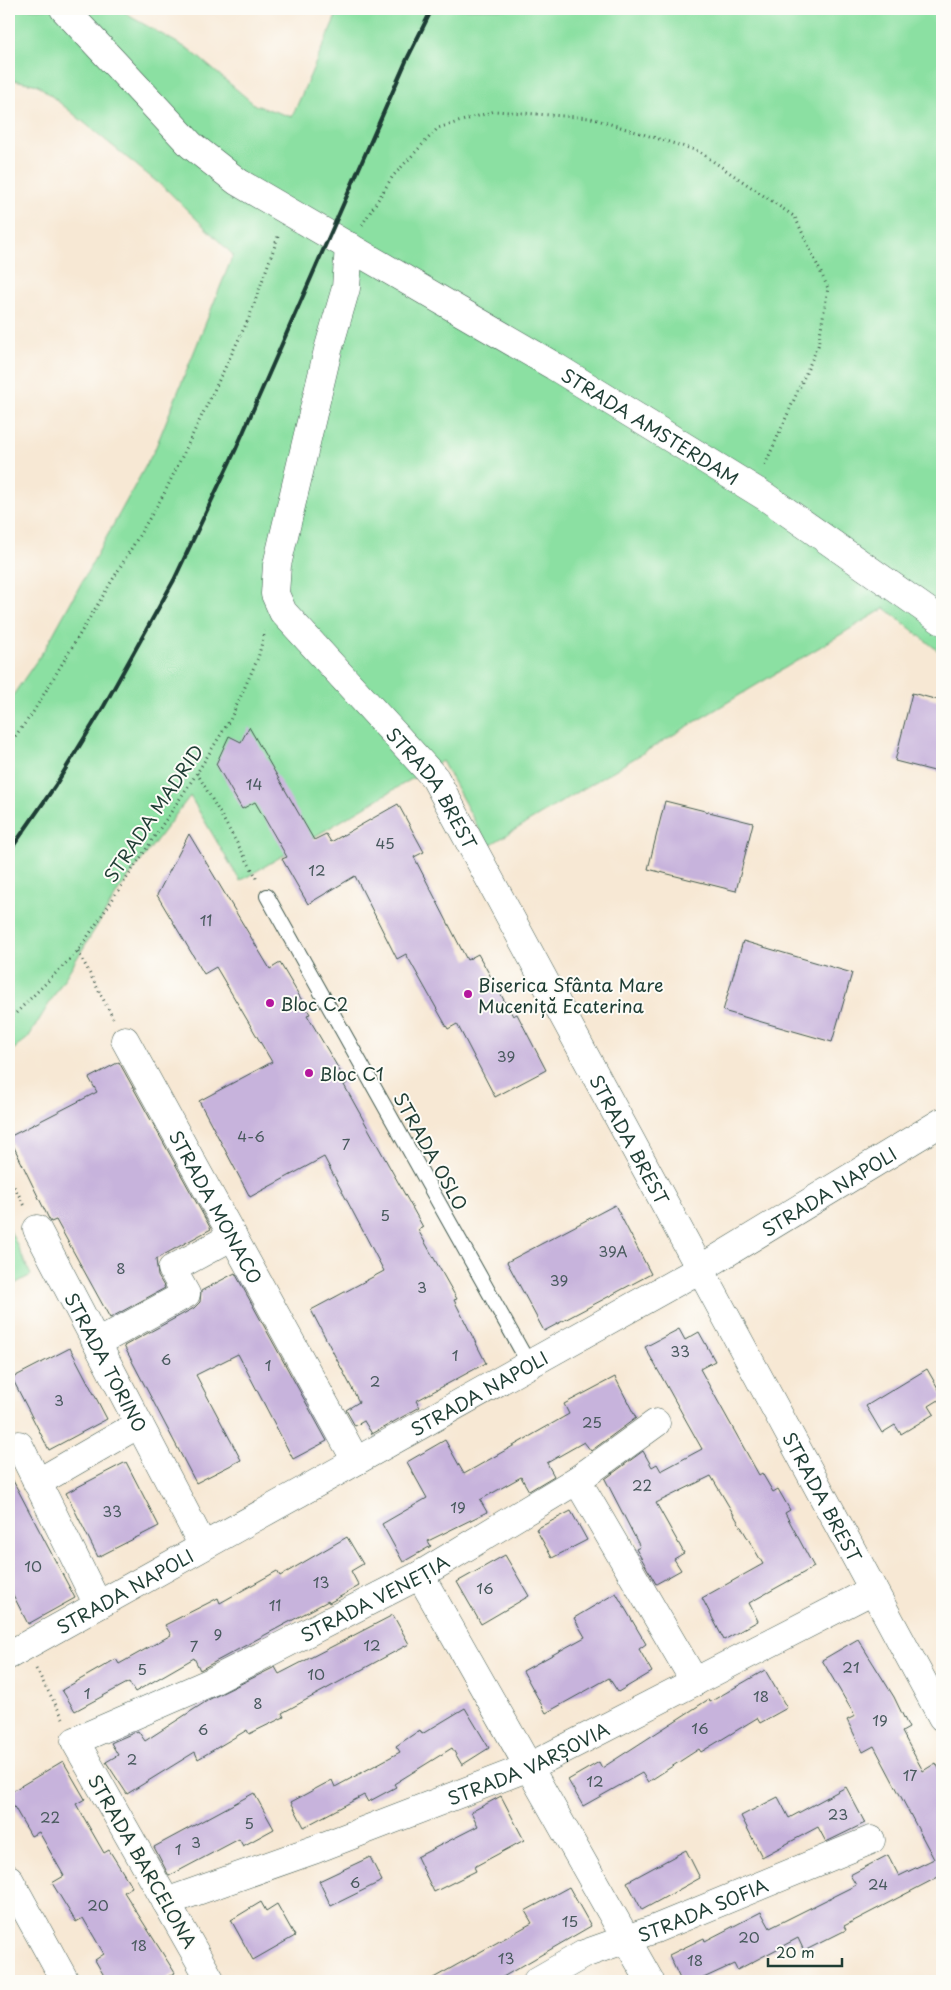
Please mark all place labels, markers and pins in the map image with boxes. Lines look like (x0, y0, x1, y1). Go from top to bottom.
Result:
place label: Biserica Sfânta Mare Muceniță Ecaterina (478, 971, 664, 1019)
marker: Biserica Sfânta Mare Muceniță Ecaterina (462, 988, 474, 1000)
place label: Bloc C2 (280, 990, 348, 1017)
marker: Bloc C2 (264, 997, 276, 1009)
place label: Bloc C1 (319, 1060, 384, 1087)
marker: Bloc C1 (303, 1067, 315, 1079)

